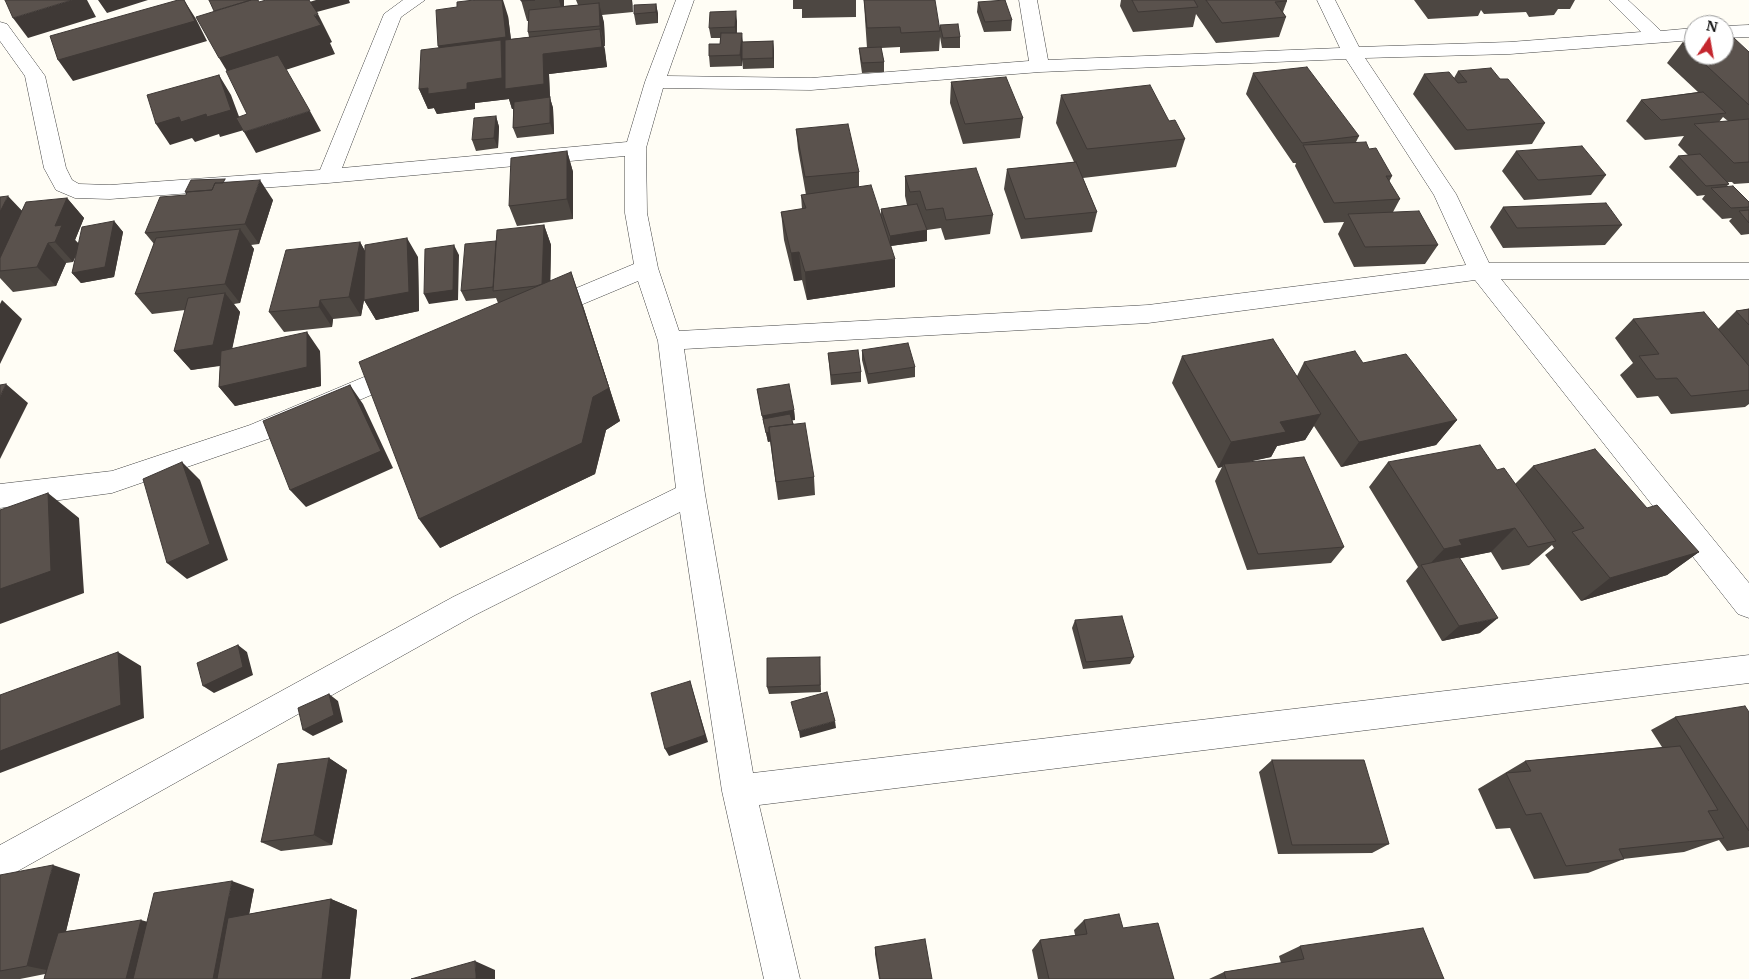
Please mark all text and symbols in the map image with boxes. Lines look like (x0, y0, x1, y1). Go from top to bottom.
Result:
north arrow (1684, 15, 1734, 65)
text: N (1705, 16, 1719, 36)

